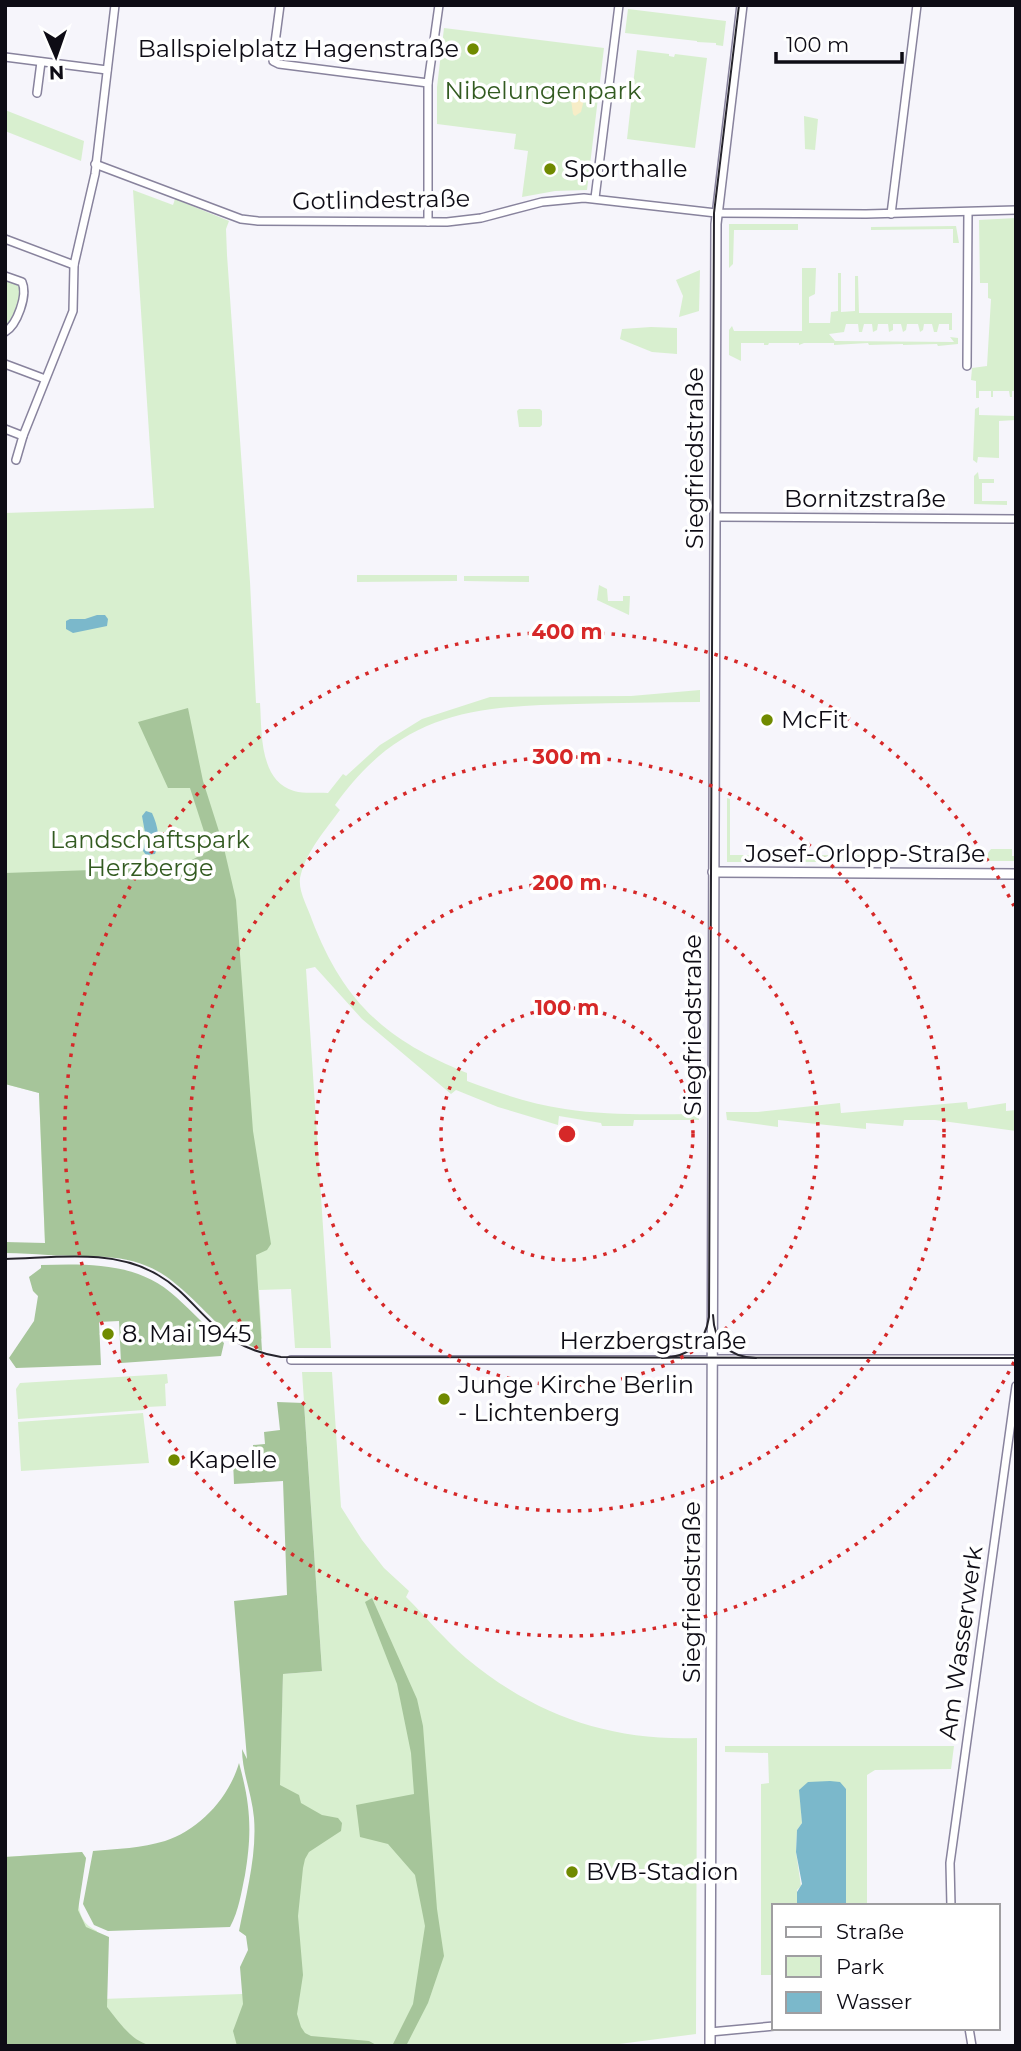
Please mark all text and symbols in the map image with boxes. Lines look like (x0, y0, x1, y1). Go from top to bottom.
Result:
north arrow (21, 21, 91, 91)
scale bar (776, 21, 902, 65)
text: 100 m (786, 32, 849, 57)
place label: Ballspielplatz Hagenstraße (138, 34, 459, 63)
marker: Ballspielplatz Hagenstraße (465, 41, 481, 57)
text: N (48, 61, 65, 84)
park label: Nibelungenpark (445, 76, 642, 105)
place label: Sporthalle (564, 154, 688, 183)
marker: Sporthalle (542, 161, 558, 177)
street label: Gotlindestraße (292, 183, 470, 216)
street label: Siegfriedstraße (680, 367, 709, 549)
street label: Bornitzstraße (784, 484, 946, 513)
text: 400 m (532, 619, 602, 644)
place label: McFit (781, 705, 849, 734)
marker: McFit (759, 712, 775, 728)
text: 300 m (532, 744, 601, 769)
park label: Landschaftspark Herzberge (50, 825, 251, 882)
street label: Josef-Orlopp-Straße (744, 839, 985, 868)
text: 200 m (533, 870, 601, 895)
street label: Siegfriedstraße (678, 934, 707, 1116)
text: 100 m (535, 995, 599, 1020)
centre of rings (555, 1122, 579, 1146)
place label: 8. Mai 1945 (122, 1319, 251, 1348)
marker: 8. Mai 1945 (100, 1326, 116, 1342)
street label: Herzbergstraße (559, 1326, 747, 1355)
place label: Junge Kirche Berlin - Lichtenberg (457, 1370, 694, 1427)
marker: Junge Kirche Berlin - Lichtenberg (436, 1391, 452, 1407)
place label: Kapelle (188, 1445, 277, 1474)
marker: Kapelle (166, 1452, 182, 1468)
street label: Siegfriedstraße (677, 1501, 706, 1683)
street label: Am Wasserwerk (933, 1544, 989, 1742)
place label: BVB-Stadion (586, 1857, 739, 1886)
marker: BVB-Stadion (564, 1864, 580, 1880)
legend (772, 1904, 1000, 2030)
text: Straße (836, 1919, 904, 1944)
text: Park (836, 1954, 884, 1979)
text: Wasser (836, 1989, 912, 2014)

